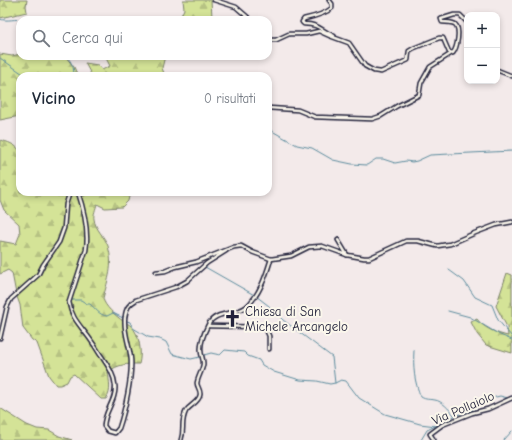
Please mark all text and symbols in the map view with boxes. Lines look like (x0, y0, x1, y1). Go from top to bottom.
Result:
map controls (464, 12, 500, 84)
button: + (464, 12, 500, 48)
search box (16, 16, 272, 60)
icon: search (30, 27, 52, 49)
text: Cerca qui (62, 29, 123, 47)
button: − (464, 48, 500, 84)
text: Vicino (32, 89, 75, 108)
text: 0 risultati (204, 91, 256, 106)
place label: Chiesa di San Michele Arcangelo (245, 304, 348, 334)
church icon: Chiesa di San Michele Arcangelo (222, 308, 242, 328)
street label: Via Pollaiolo (429, 388, 497, 428)

